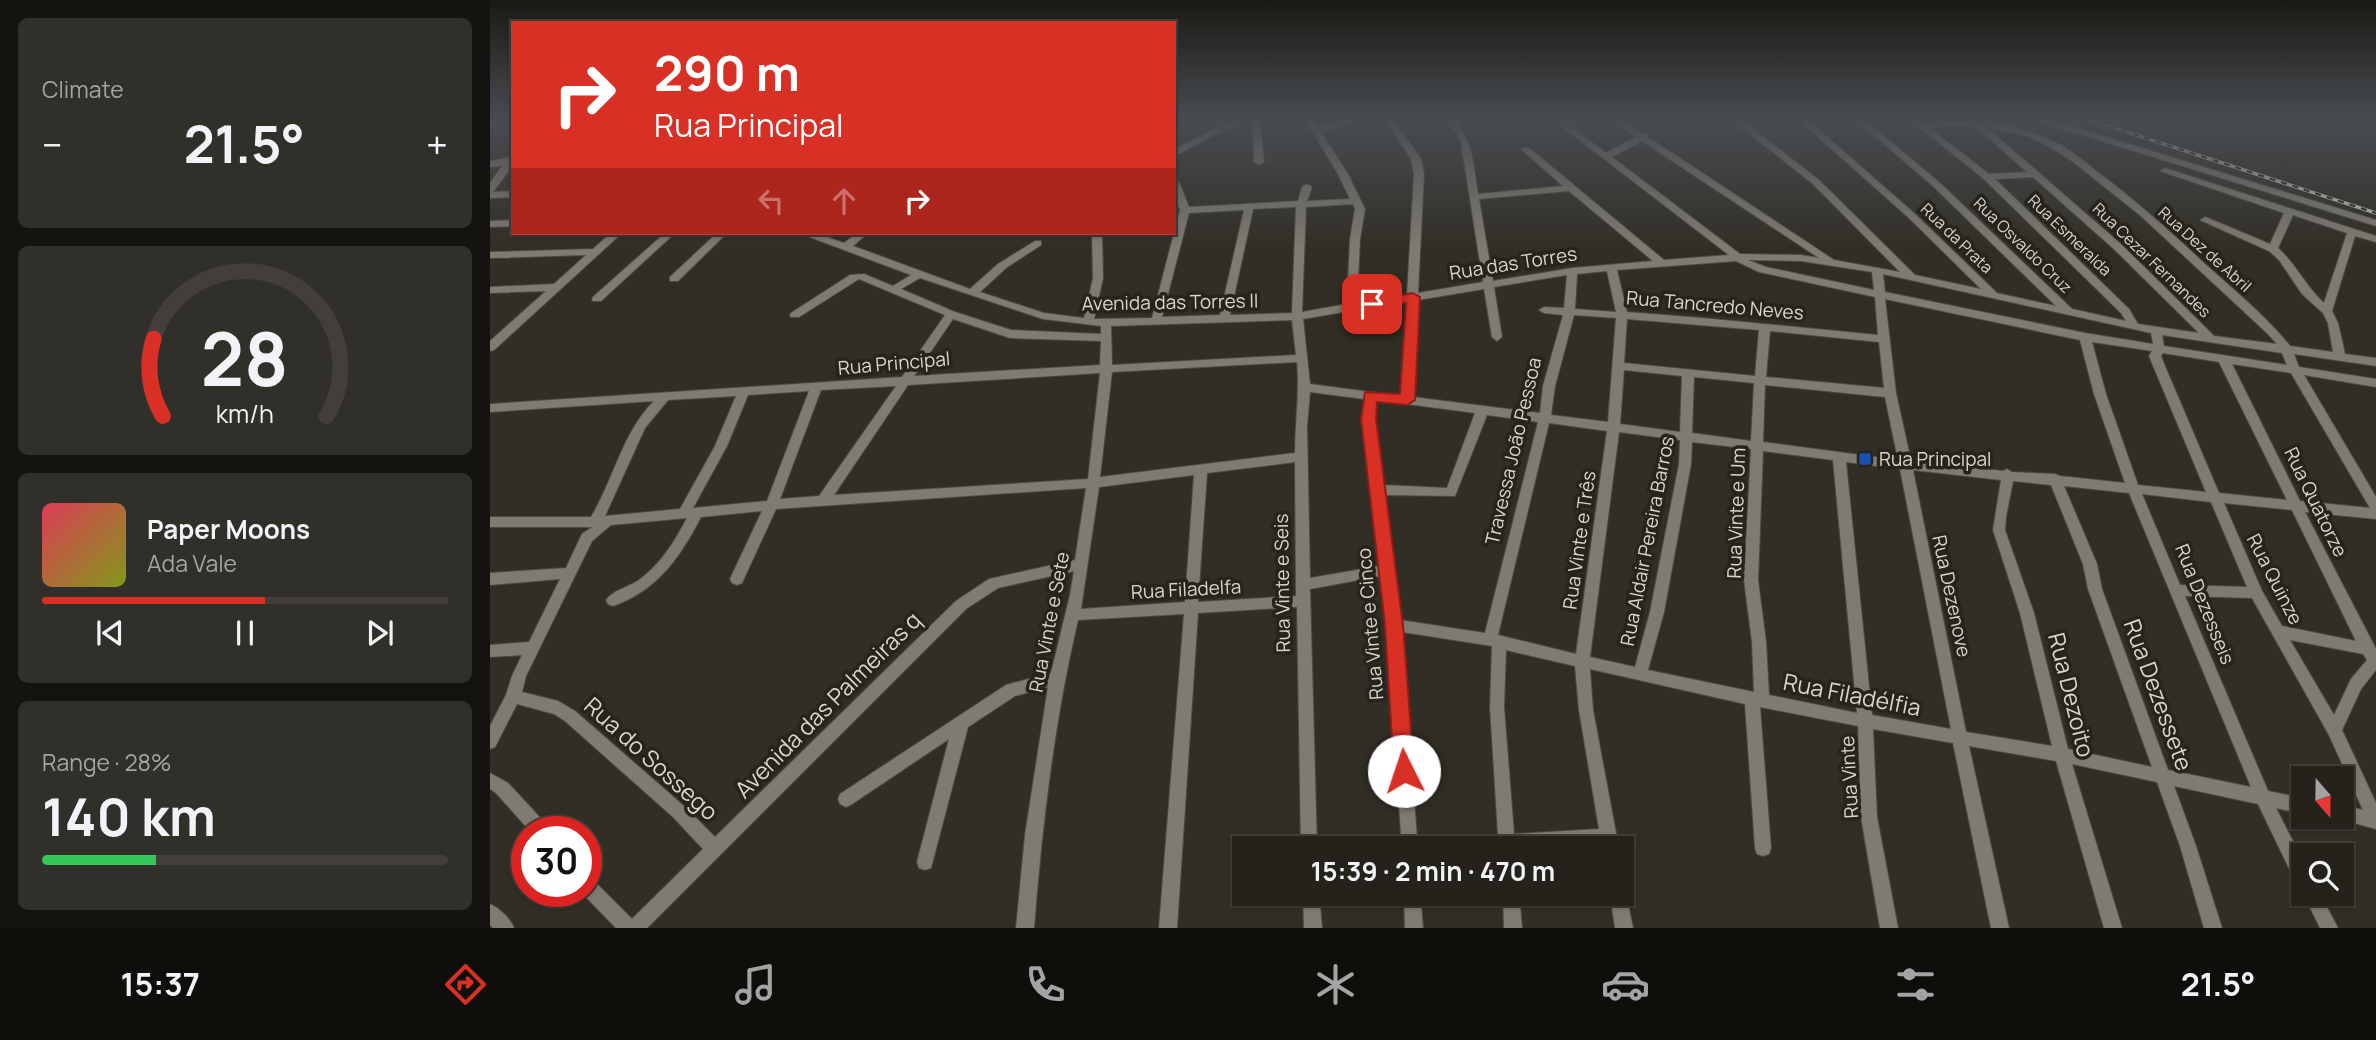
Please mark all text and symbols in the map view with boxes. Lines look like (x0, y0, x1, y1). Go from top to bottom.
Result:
text: 290 m (654, 39, 800, 106)
icon: right (539, 49, 630, 140)
text: Climate (42, 73, 124, 105)
text: Rua Principal (654, 103, 844, 147)
text: 21.5° (184, 108, 305, 179)
text: − (42, 118, 63, 170)
text: + (426, 118, 448, 170)
icon: left (752, 182, 790, 220)
icon: ahead (825, 182, 863, 220)
icon: right (898, 182, 936, 220)
street label: Rua Esmeralda (2023, 189, 2117, 281)
street label: Rua Osvaldo Cruz (1969, 192, 2077, 298)
street label: Rua da Prata (1916, 198, 1998, 278)
street label: Rua Cezar Fernandes (2088, 198, 2216, 322)
street label: Rua Dez de Abril (2154, 201, 2256, 297)
street label: Rua das Torres (1447, 240, 1579, 286)
pin (1342, 274, 1402, 334)
street label: Rua Tancredo Neves (1625, 284, 1805, 326)
icon: arrive (1353, 285, 1391, 323)
street label: Avenida das Torres II (1081, 287, 1259, 317)
text: 28 (201, 309, 289, 409)
street label: Rua Principal (837, 345, 951, 381)
street label: Travessa João Pessoa (1479, 355, 1547, 547)
text: km/h (216, 396, 274, 431)
street label: Rua Aldair Pereira Barros (1614, 434, 1680, 648)
street label: Rua Quatorze (2278, 443, 2354, 561)
place label: Rua Principal (1879, 446, 1992, 472)
street label: Rua Vinte e Um (1721, 447, 1751, 579)
marker: Rua Principal (1857, 451, 1873, 467)
street label: Rua Vinte e Três (1556, 469, 1602, 611)
text: Paper Moons (147, 511, 310, 547)
street label: Rua Vinte e Seis (1268, 513, 1296, 653)
street label: Rua Quinze (2241, 529, 2309, 629)
street label: Rua Dezenove (1926, 533, 1978, 659)
street label: Rua Dezesseis (2169, 540, 2241, 668)
text: Ada Vale (147, 547, 237, 579)
street label: Rua Vinte e Cinco (1350, 547, 1390, 701)
street label: Rua Vinte e Sete (1023, 550, 1075, 694)
street label: Rua Filadelfa (1130, 573, 1242, 605)
street label: Avenida das Palmeiras q (727, 604, 928, 805)
icon: previous (91, 614, 129, 652)
icon: pause (226, 614, 264, 652)
icon: next (361, 614, 399, 652)
street label: Rua Dezessete (2117, 615, 2201, 775)
street label: Rua Dezoito (2041, 629, 2103, 760)
street label: Rua Filadélfia (1781, 665, 1924, 723)
street label: Rua do Sossego (578, 690, 725, 827)
position arrow (1367, 734, 1441, 808)
street label: Rua Vinte (1834, 735, 1864, 819)
text: Range · 28% (42, 746, 172, 778)
north arrow (2291, 766, 2354, 830)
map controls (2291, 766, 2354, 906)
text: 140 km (42, 781, 216, 852)
speed limit sign: 30 (511, 816, 602, 907)
button: search (2291, 843, 2354, 906)
text: 15:39 · 2 min · 470 m (1311, 853, 1555, 889)
icon: directions (441, 960, 490, 1009)
icon: music (731, 960, 780, 1009)
icon: phone (1021, 960, 1070, 1009)
icon: climate (1311, 960, 1360, 1009)
icon: car (1601, 960, 1650, 1009)
icon: filters (1891, 960, 1940, 1009)
text: 15:37 (120, 962, 200, 1006)
text: 21.5° (2181, 962, 2255, 1006)

